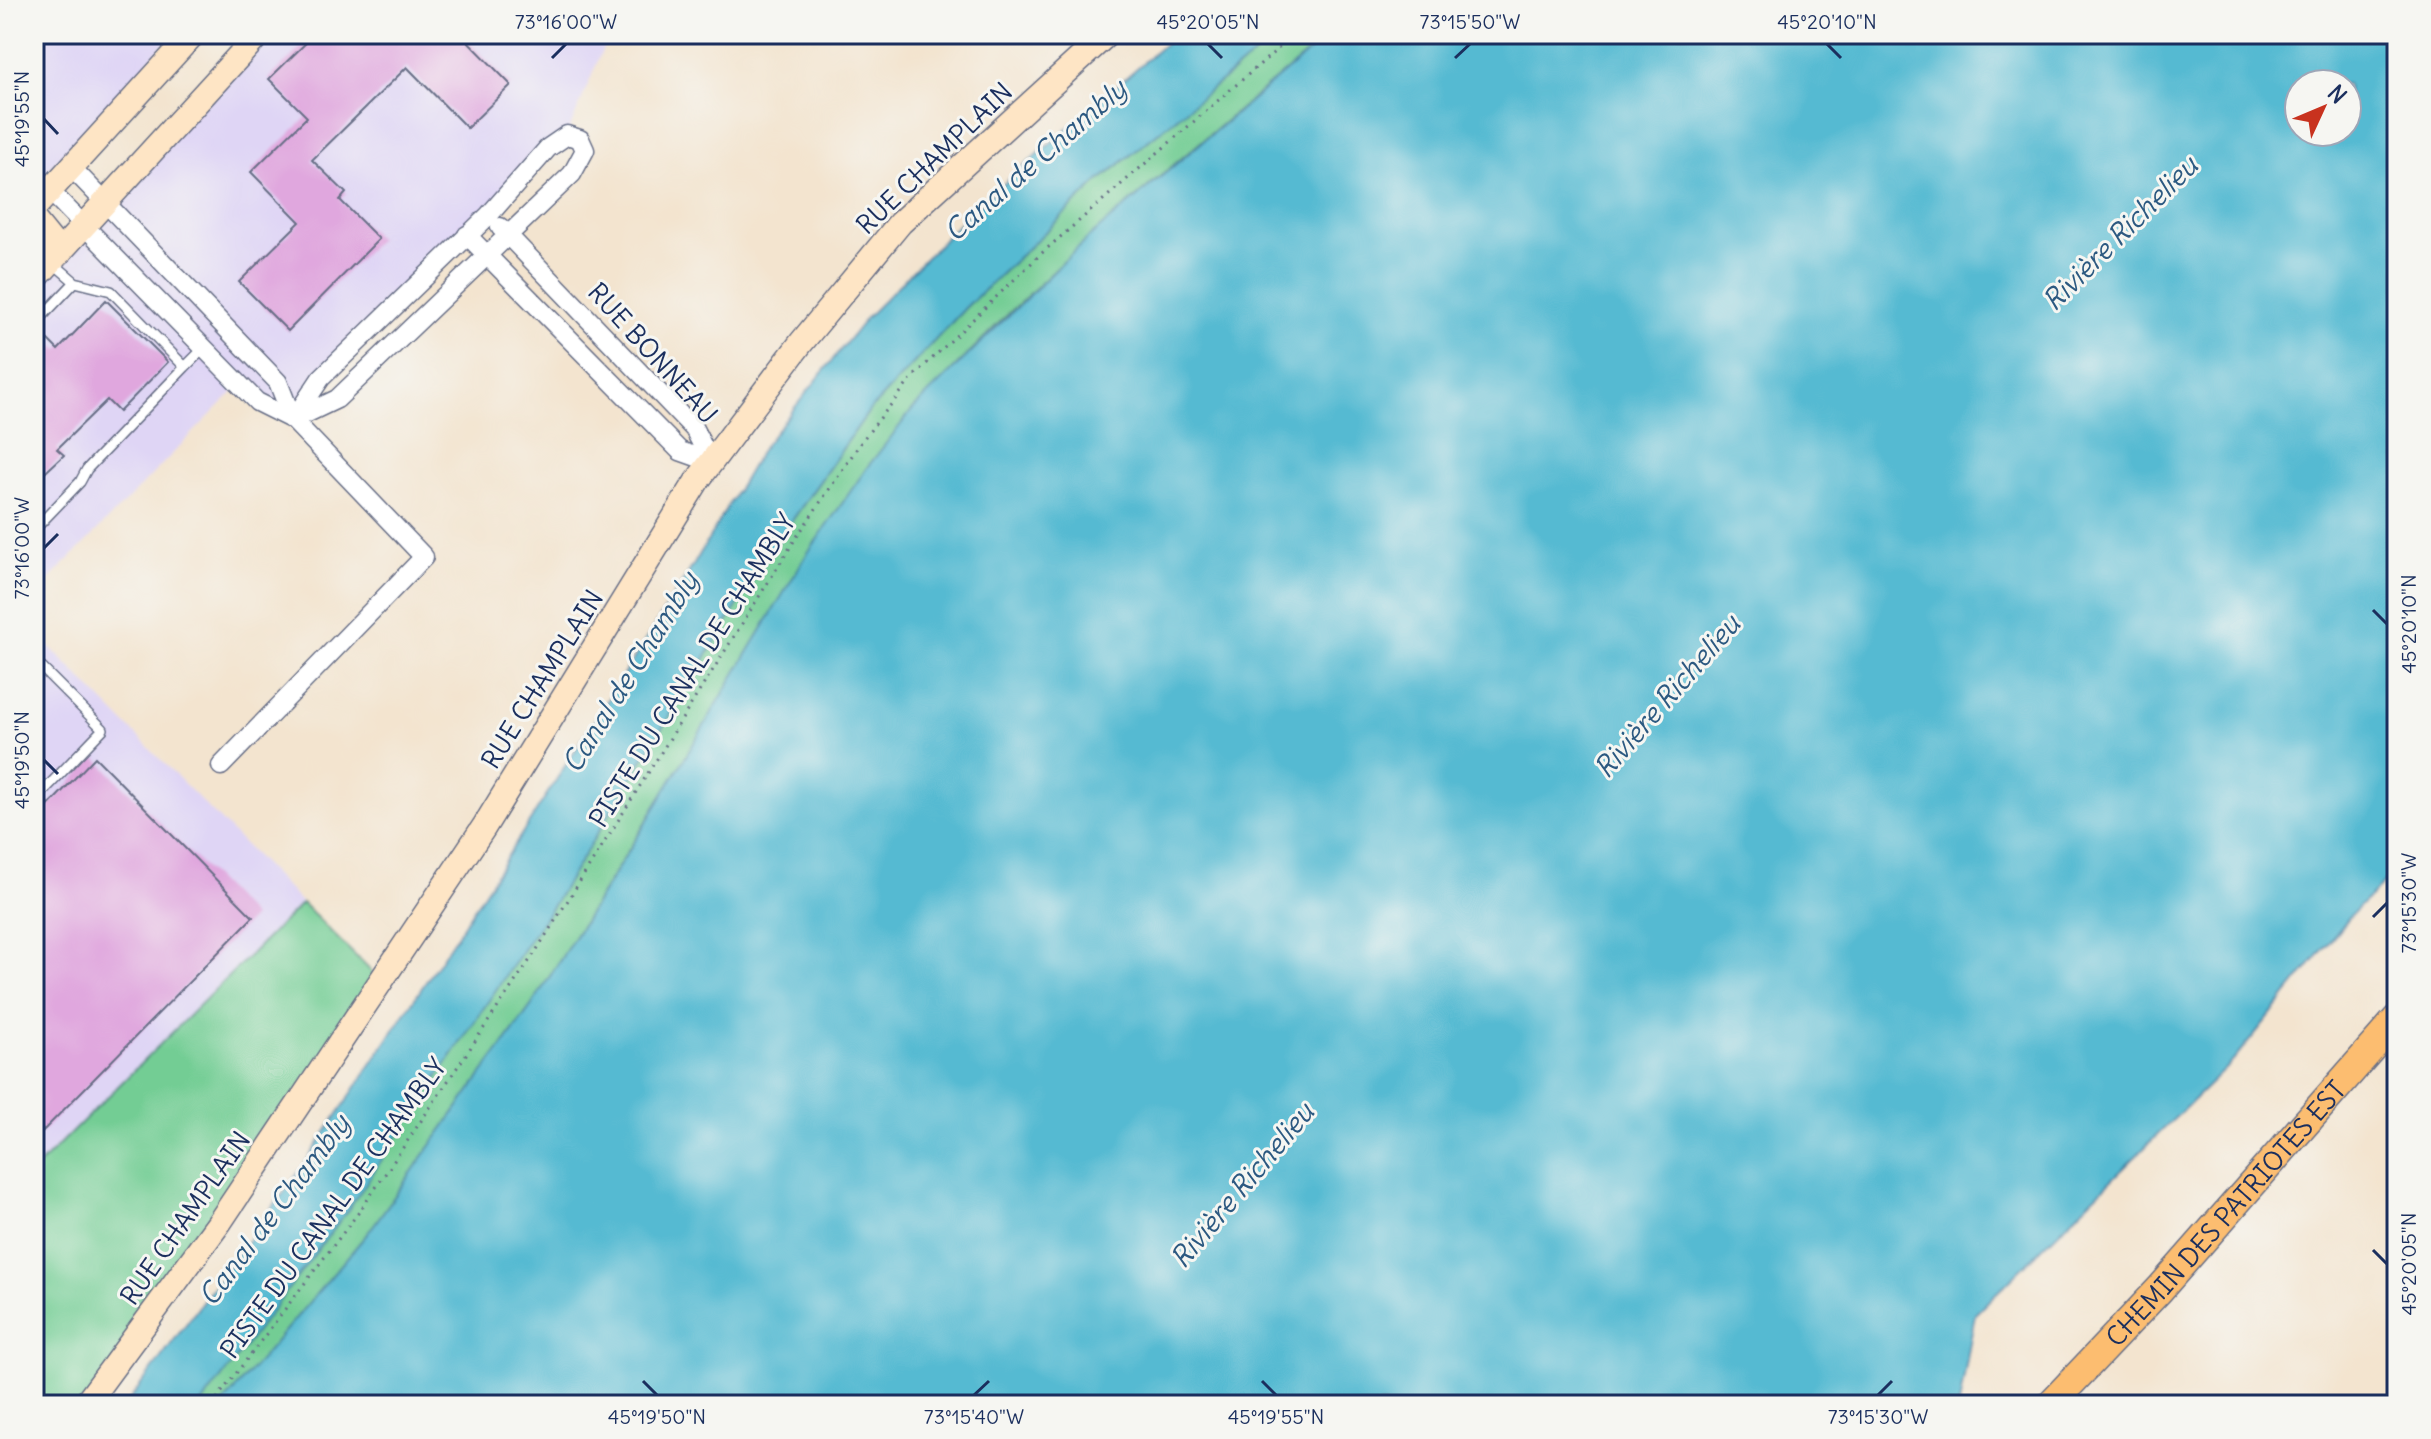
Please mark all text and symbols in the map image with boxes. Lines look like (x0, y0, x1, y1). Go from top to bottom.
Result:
text: 73°16'00"W (515, 9, 617, 34)
text: 45°20'05"N (1157, 9, 1259, 34)
text: 73°15'50"W (1420, 9, 1520, 34)
text: 45°20'10"N (1777, 9, 1877, 34)
north arrow (2283, 68, 2363, 148)
water label: Canal de Chambly (936, 70, 1135, 249)
text: 45°19'55"N (9, 71, 34, 167)
street label: RUE CHAMPLAIN (849, 75, 1019, 241)
text: N (2322, 79, 2353, 109)
water label: Rivière Richelieu (2035, 147, 2206, 318)
street label: RUE BONNEAU (581, 276, 725, 430)
text: 73°16'00"W (9, 497, 34, 599)
street label: PISTE DU CANAL DE CHAMBLY (582, 506, 803, 833)
water label: Canal de Chambly (554, 563, 707, 779)
text: 45°20'10"N (2396, 574, 2421, 674)
street label: RUE CHAMPLAIN (474, 583, 610, 775)
water label: Rivière Richelieu (1586, 606, 1749, 785)
text: 45°19'50"N (9, 711, 34, 809)
text: 73°15'30"W (2396, 853, 2421, 953)
street label: PISTE DU CANAL DE CHAMBLY (213, 1051, 454, 1365)
street label: CHEMIN DES PATRIOTES EST (2098, 1073, 2352, 1353)
water label: Rivière Richelieu (1162, 1094, 1323, 1275)
water label: Canal de Chambly (190, 1106, 359, 1313)
street label: RUE CHAMPLAIN (113, 1125, 257, 1311)
text: 45°20'05"N (2396, 1213, 2421, 1315)
text: 45°19'50"N (608, 1404, 706, 1429)
text: 73°15'40"W (924, 1404, 1024, 1429)
text: 45°19'55"N (1228, 1404, 1324, 1429)
text: 73°15'30"W (1828, 1404, 1928, 1429)

